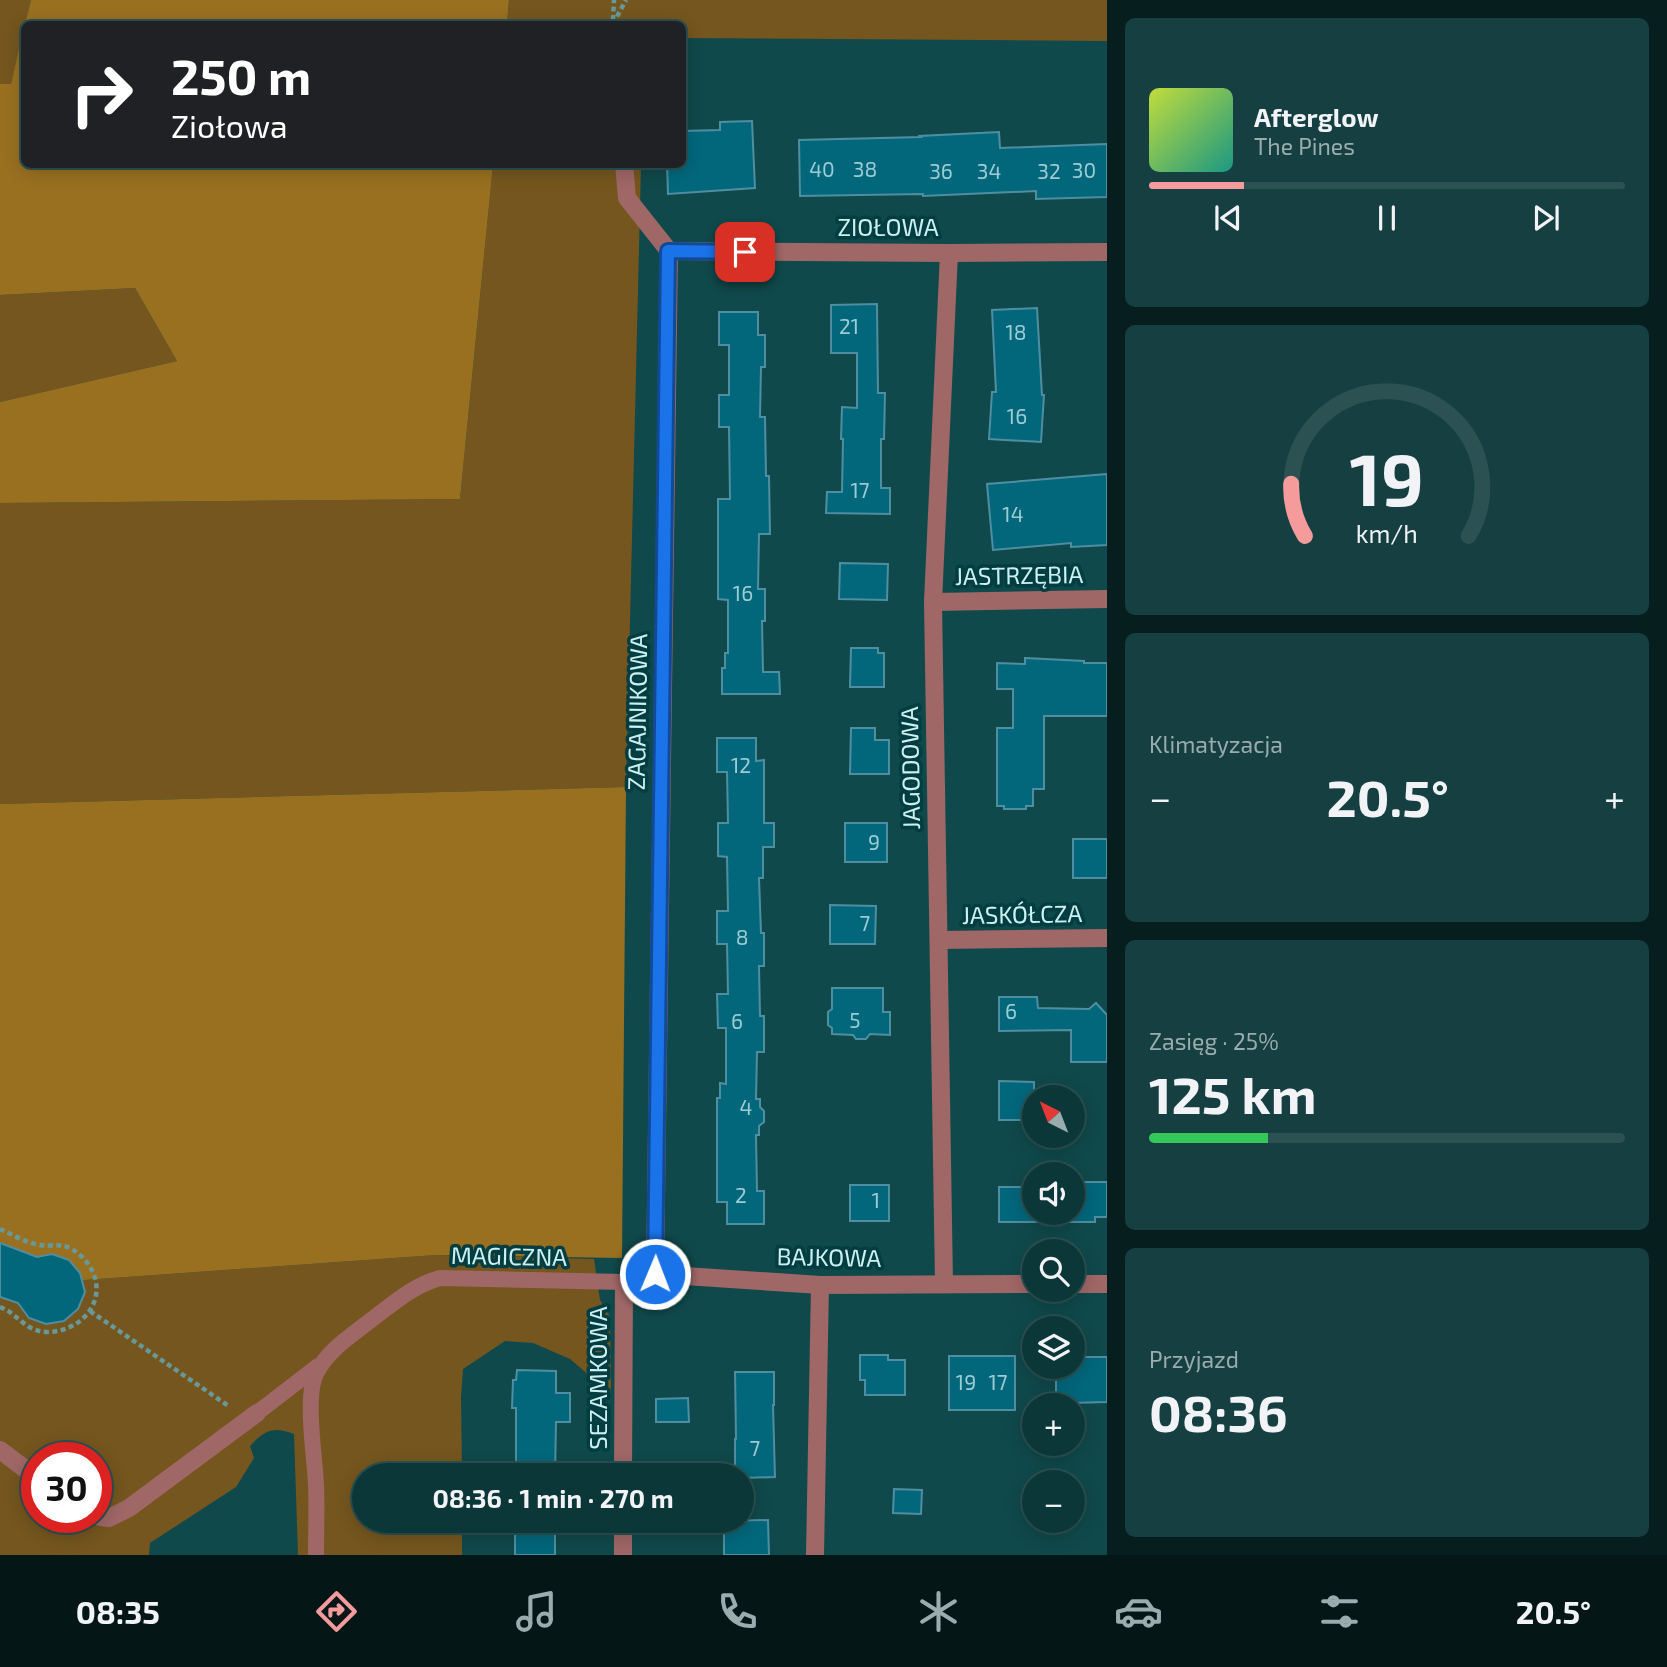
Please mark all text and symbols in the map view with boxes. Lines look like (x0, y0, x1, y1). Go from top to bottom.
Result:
text: 250 m (171, 46, 311, 105)
icon: right (56, 49, 147, 140)
text: Afterglow (1254, 101, 1379, 132)
text: Ziołowa (171, 106, 288, 144)
text: The Pines (1254, 132, 1355, 160)
house number: 40 (809, 156, 835, 181)
house number: 38 (853, 156, 877, 181)
house number: 30 (1072, 157, 1096, 182)
house number: 36 (929, 158, 953, 183)
house number: 34 (977, 158, 1001, 183)
house number: 32 (1037, 158, 1061, 183)
icon: previous (1209, 199, 1247, 237)
icon: pause (1368, 199, 1406, 237)
icon: next (1527, 199, 1565, 237)
street label: ZIOŁOWA (837, 212, 939, 241)
pin (715, 222, 775, 282)
icon: arrive (726, 233, 764, 271)
house number: 21 (839, 313, 859, 338)
house number: 18 (1005, 319, 1027, 344)
house number: 16 (1007, 403, 1027, 428)
text: 19 (1350, 434, 1424, 522)
house number: 17 (850, 477, 870, 502)
house number: 14 (1002, 501, 1024, 526)
text: km/h (1356, 518, 1418, 548)
street label: JASTRZĘBIA (955, 559, 1084, 590)
house number: 16 (733, 580, 753, 605)
street label: ZAGAJNIKOWA (621, 633, 652, 791)
street label: JAGODOWA (894, 706, 925, 830)
text: Klimatyzacja (1149, 730, 1283, 758)
house number: 12 (731, 752, 751, 777)
text: 20.5° (1326, 765, 1449, 827)
text: − (1149, 774, 1171, 820)
text: + (1604, 774, 1625, 820)
house number: 9 (868, 829, 880, 854)
street label: JASKÓŁCZA (961, 898, 1083, 929)
house number: 7 (860, 910, 871, 935)
house number: 8 (736, 924, 748, 949)
house number: 6 (1005, 998, 1017, 1023)
house number: 5 (849, 1007, 861, 1032)
house number: 6 (731, 1008, 743, 1033)
text: Zasięg · 25% (1149, 1027, 1279, 1055)
text: 125 km (1149, 1062, 1317, 1124)
north arrow (1022, 1085, 1085, 1148)
map controls (1022, 1085, 1085, 1533)
house number: 4 (740, 1094, 752, 1119)
button: sound (1022, 1162, 1085, 1225)
house number: 2 (735, 1182, 747, 1207)
house number: 1 (872, 1187, 880, 1212)
position arrow (618, 1237, 692, 1311)
button: search (1022, 1239, 1085, 1302)
street label: MAGICZNA (451, 1240, 568, 1271)
street label: BAJKOWA (776, 1241, 882, 1272)
street label: SEZAMKOWA (583, 1306, 612, 1450)
button: layers (1022, 1316, 1085, 1379)
text: Przyjazd (1149, 1345, 1239, 1373)
house number: 19 (956, 1369, 976, 1394)
house number: 17 (988, 1369, 1008, 1394)
text: 08:36 (1149, 1380, 1288, 1442)
button: + (1022, 1393, 1085, 1456)
house number: 7 (750, 1435, 761, 1460)
speed limit sign: 30 (21, 1442, 112, 1533)
button: − (1022, 1470, 1085, 1533)
text: 08:36 · 1 min · 270 m (432, 1482, 674, 1513)
icon: directions (312, 1587, 361, 1636)
icon: music (512, 1587, 561, 1636)
icon: phone (713, 1587, 762, 1636)
icon: climate (914, 1587, 963, 1636)
icon: car (1114, 1587, 1163, 1636)
icon: filters (1315, 1587, 1364, 1636)
text: 08:35 (76, 1592, 160, 1630)
text: 20.5° (1516, 1592, 1591, 1630)

